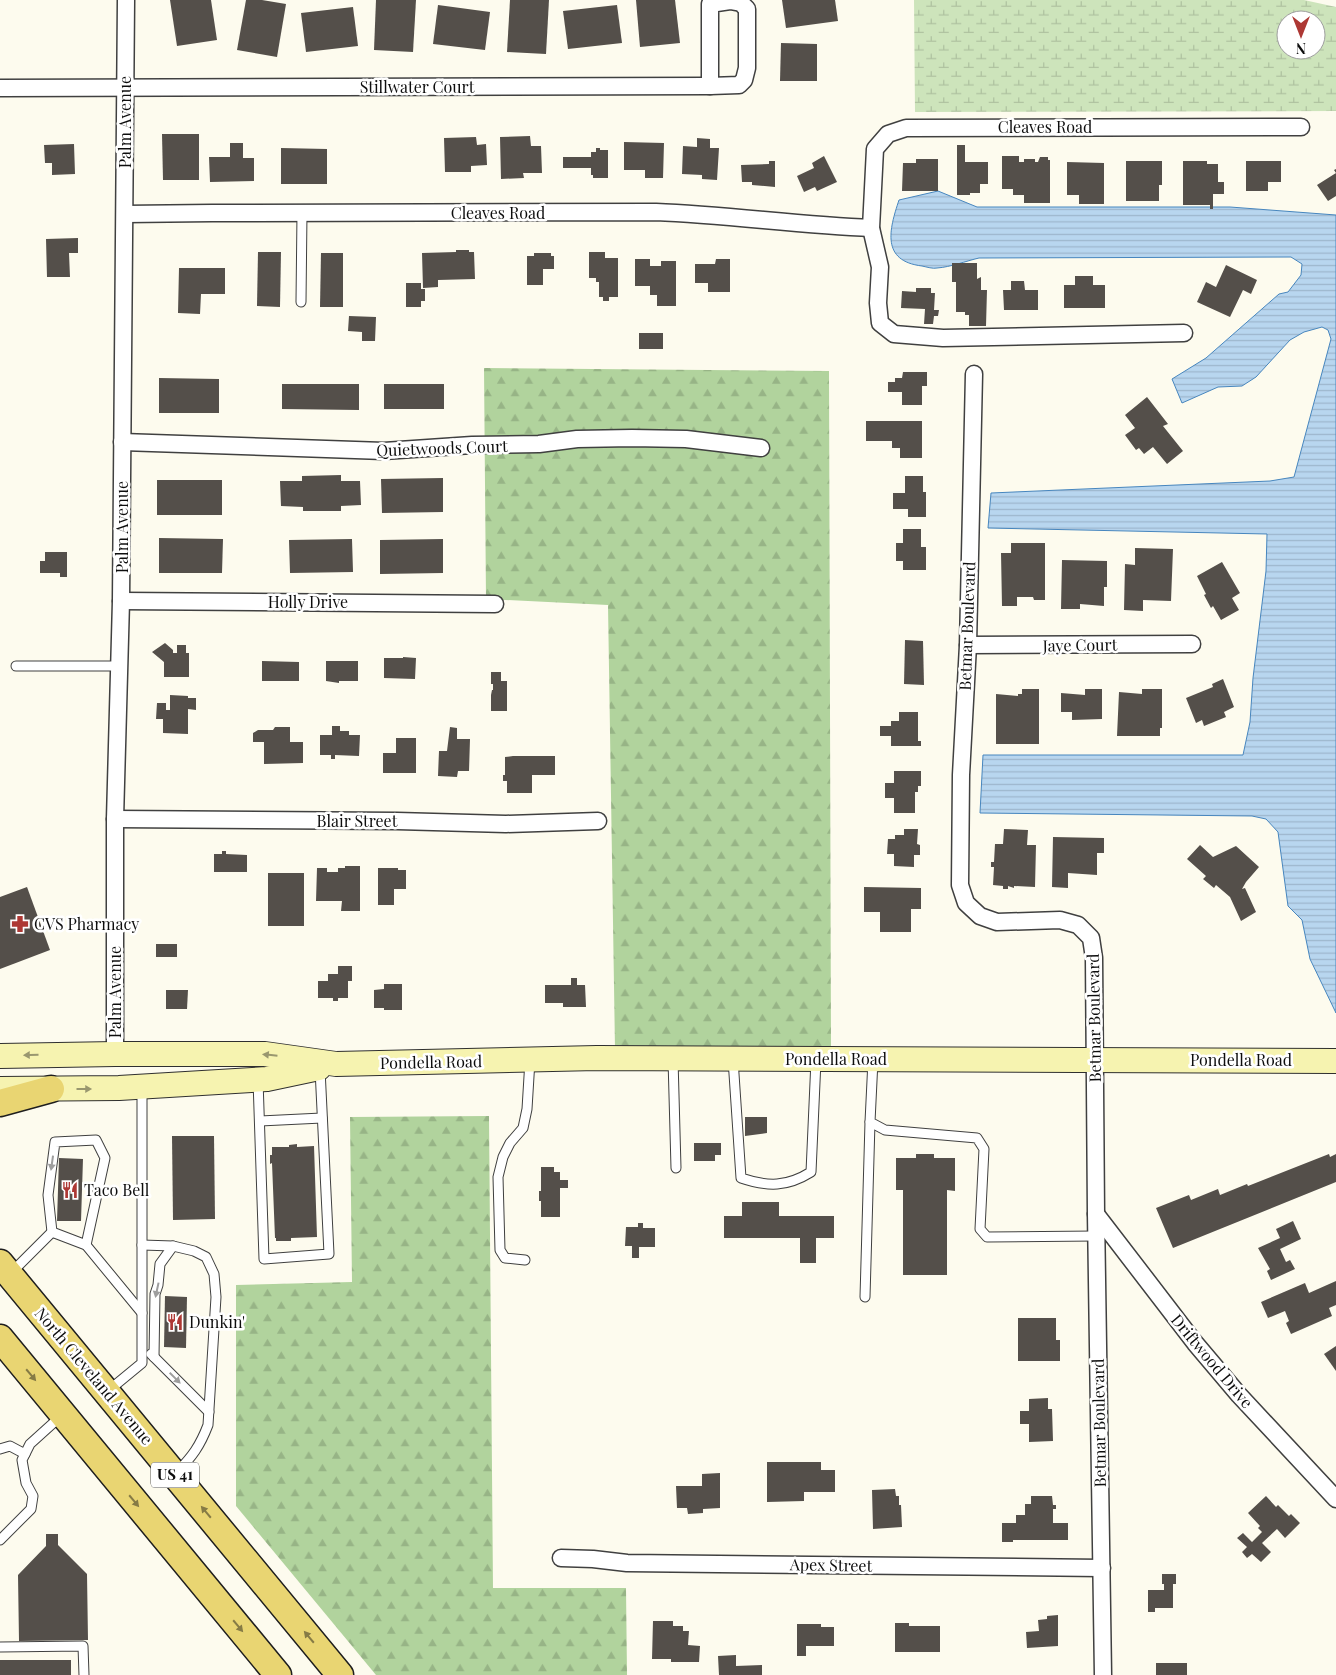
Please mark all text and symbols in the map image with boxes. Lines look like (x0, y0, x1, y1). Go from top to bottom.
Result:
north arrow (1276, 10, 1326, 60)
text: N (1296, 39, 1306, 58)
street label: Palm Avenue (114, 76, 135, 168)
street label: Stillwater Court (360, 76, 475, 97)
street label: Cleaves Road (998, 116, 1092, 137)
street label: Cleaves Road (451, 202, 545, 223)
street label: Quietwoods Court (376, 435, 508, 460)
street label: Palm Avenue (111, 481, 132, 573)
street label: Betmar Boulevard (954, 561, 979, 691)
street label: Holly Drive (268, 591, 348, 612)
street label: Jaye Court (1042, 633, 1118, 656)
street label: Blair Street (317, 810, 398, 831)
place label: CVS Pharmacy (34, 913, 139, 934)
pharmacy icon: CVS Pharmacy (10, 914, 30, 934)
street label: Palm Avenue (104, 946, 125, 1038)
street label: Betmar Boulevard (1082, 953, 1105, 1083)
street label: Pondella Road (785, 1048, 887, 1069)
street label: Pondella Road (1190, 1049, 1292, 1070)
street label: Pondella Road (380, 1050, 482, 1073)
one-way arrow (262, 1051, 278, 1059)
one-way arrow (23, 1052, 39, 1060)
one-way arrow (76, 1085, 92, 1093)
one-way arrow (48, 1156, 56, 1172)
place label: Taco Bell (84, 1179, 150, 1200)
restaurant icon: Taco Bell (60, 1180, 80, 1200)
one-way arrow (152, 1282, 160, 1298)
street label: North Cleveland Avenue (31, 1303, 158, 1449)
street label: Driftwood Drive (1167, 1309, 1258, 1412)
place label: Dunkin' (189, 1311, 245, 1332)
restaurant icon: Dunkin' (165, 1312, 185, 1332)
street label: Betmar Boulevard (1087, 1358, 1110, 1488)
one-way arrow (25, 1369, 37, 1381)
one-way arrow (169, 1372, 181, 1384)
road number: US 41 (151, 1462, 199, 1488)
one-way arrow (129, 1494, 140, 1507)
one-way arrow (200, 1506, 211, 1519)
street label: Apex Street (789, 1553, 873, 1576)
one-way arrow (232, 1619, 243, 1632)
one-way arrow (304, 1631, 315, 1644)

